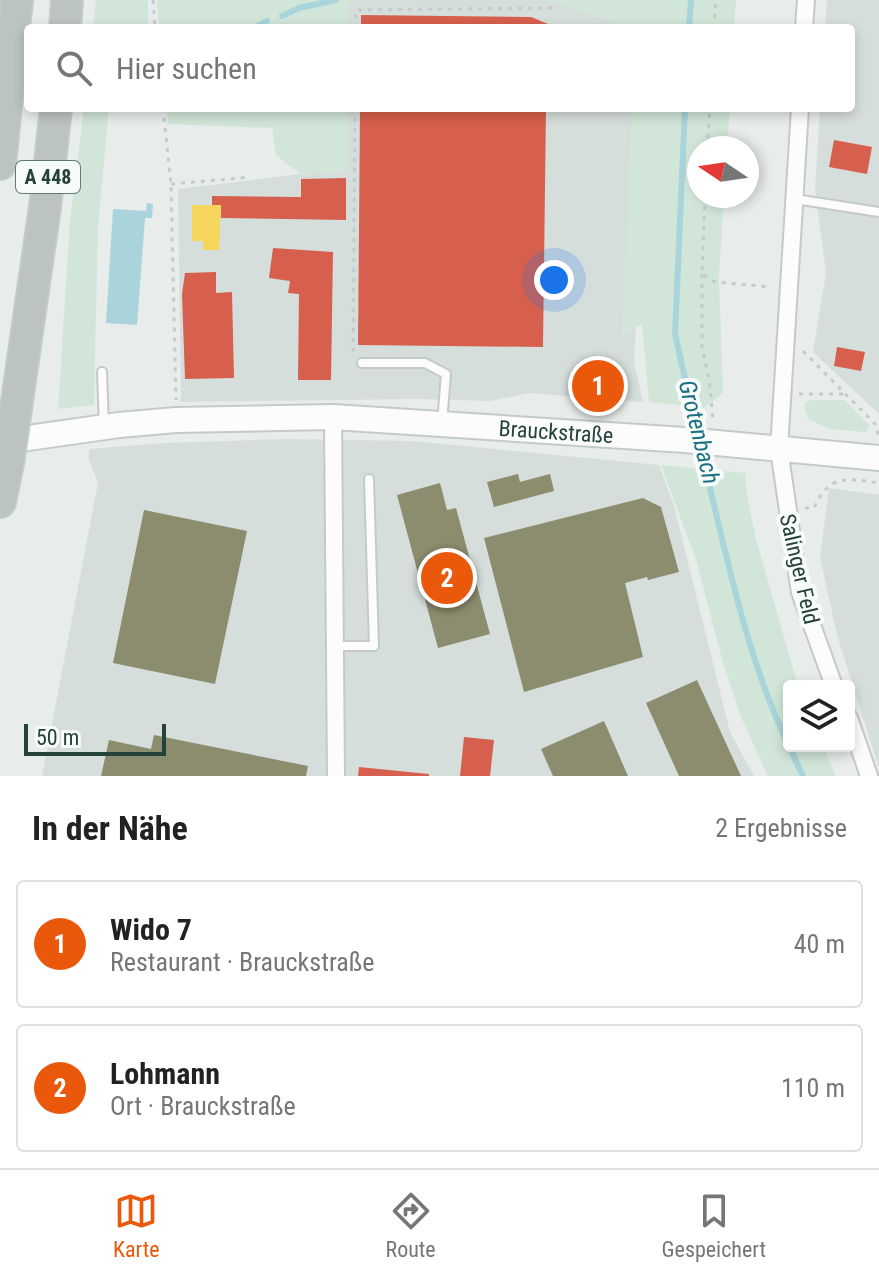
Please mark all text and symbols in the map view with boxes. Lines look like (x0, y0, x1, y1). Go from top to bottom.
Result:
search box (24, 24, 855, 112)
icon: search (52, 46, 96, 90)
text: Hier suchen (116, 51, 257, 86)
north arrow (687, 136, 759, 208)
road number: A 448 (16, 161, 80, 193)
your location (534, 260, 574, 300)
pin: 1 (572, 356, 624, 416)
water label: Grotenbach (673, 377, 725, 487)
street label: Brauckstraße (498, 416, 614, 448)
street label: Salinger Feld (775, 512, 824, 627)
pin: 2 (421, 548, 473, 608)
map controls (783, 680, 855, 752)
button: layers (783, 680, 855, 752)
scale bar (24, 720, 166, 756)
text: 50 m (36, 725, 79, 750)
text: In der Nähe (32, 808, 188, 848)
text: 2 Ergebnisse (715, 813, 847, 843)
text: Wido 7 (110, 912, 192, 947)
text: 1 (53, 929, 67, 959)
text: 40 m (794, 929, 845, 959)
text: Restaurant · Brauckstraße (110, 947, 375, 977)
text: Lohmann (110, 1056, 220, 1091)
text: 2 (53, 1073, 67, 1103)
text: 110 m (781, 1073, 845, 1103)
text: Ort · Brauckstraße (110, 1091, 296, 1121)
tab: Karte (113, 1189, 160, 1262)
tab: Route (385, 1189, 436, 1262)
tab: Gespeichert (662, 1189, 766, 1262)

